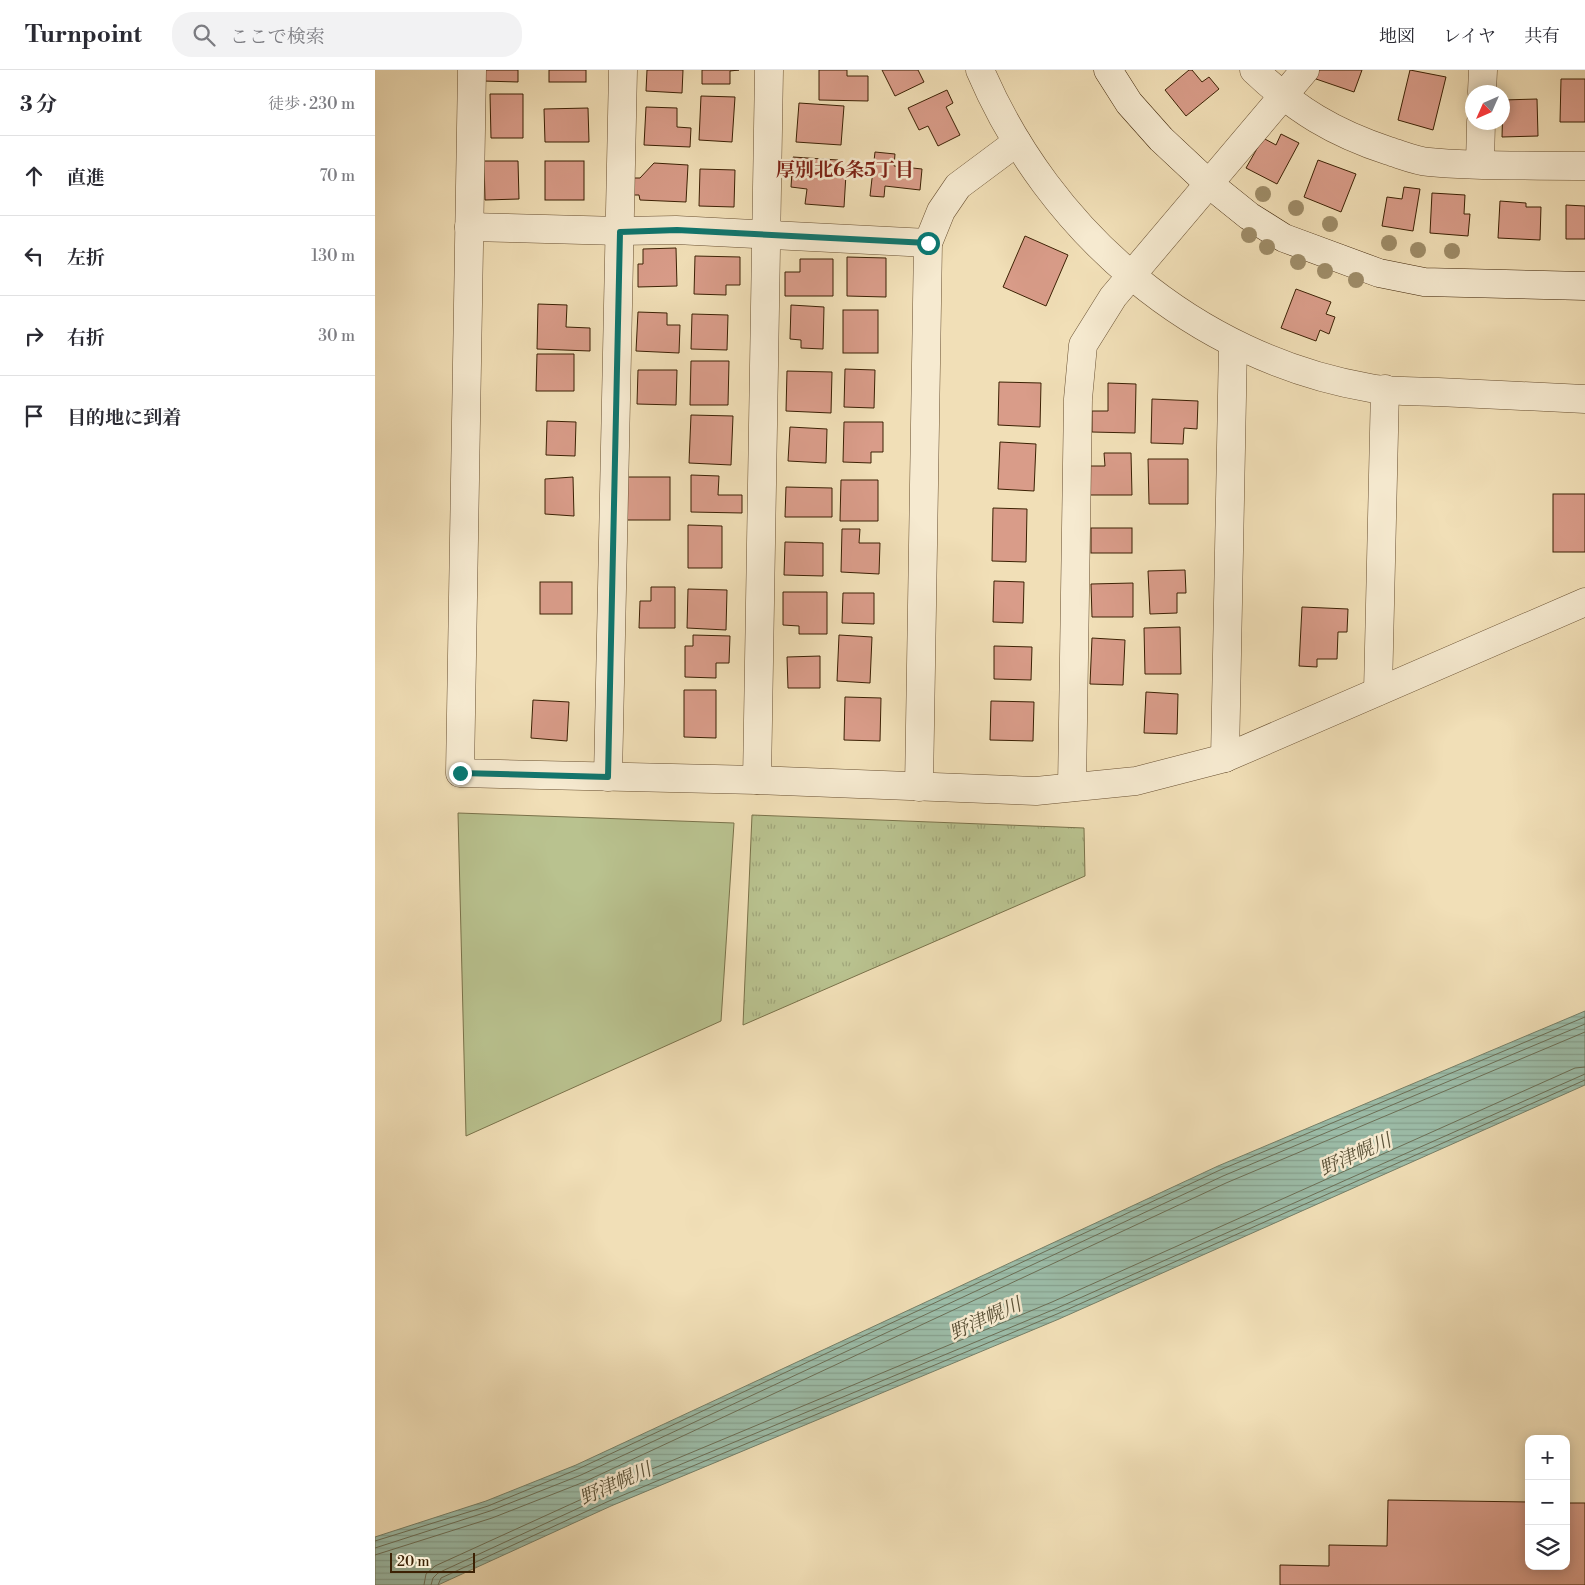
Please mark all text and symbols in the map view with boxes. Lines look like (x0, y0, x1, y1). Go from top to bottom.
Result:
search box (172, 12, 522, 57)
text: Turnpoint (25, 20, 142, 50)
icon: search (190, 21, 218, 49)
text: ここで検索 (230, 25, 325, 49)
text: 地図 (1379, 25, 1415, 48)
text: レイヤ (1443, 25, 1496, 48)
text: 共有 (1524, 25, 1560, 48)
north arrow (1465, 85, 1510, 130)
text: 3 分 (20, 92, 57, 118)
text: 徒歩 · 230 m (268, 94, 355, 114)
district label: 厚別北6条5丁目 (776, 158, 914, 182)
icon: ahead (20, 162, 48, 190)
text: 直進 (67, 166, 105, 190)
text: 70 m (319, 166, 355, 186)
route start (917, 232, 940, 255)
icon: left (20, 242, 48, 270)
text: 左折 (67, 246, 105, 270)
text: 130 m (311, 246, 355, 266)
icon: right (20, 322, 48, 350)
text: 右折 (67, 326, 105, 350)
text: 30 m (318, 326, 355, 346)
icon: arrive (20, 402, 48, 430)
text: 目的地に到着 (67, 406, 181, 430)
route end (449, 762, 472, 785)
water label: 野津幌川 (1316, 1128, 1397, 1181)
water label: 野津幌川 (946, 1292, 1027, 1345)
map controls (1525, 1435, 1570, 1570)
button: + (1525, 1435, 1570, 1480)
water label: 野津幌川 (576, 1457, 657, 1510)
button: − (1525, 1480, 1570, 1525)
button: layers (1525, 1525, 1570, 1570)
scale bar (390, 1550, 475, 1573)
text: 20 m (397, 1553, 429, 1571)

